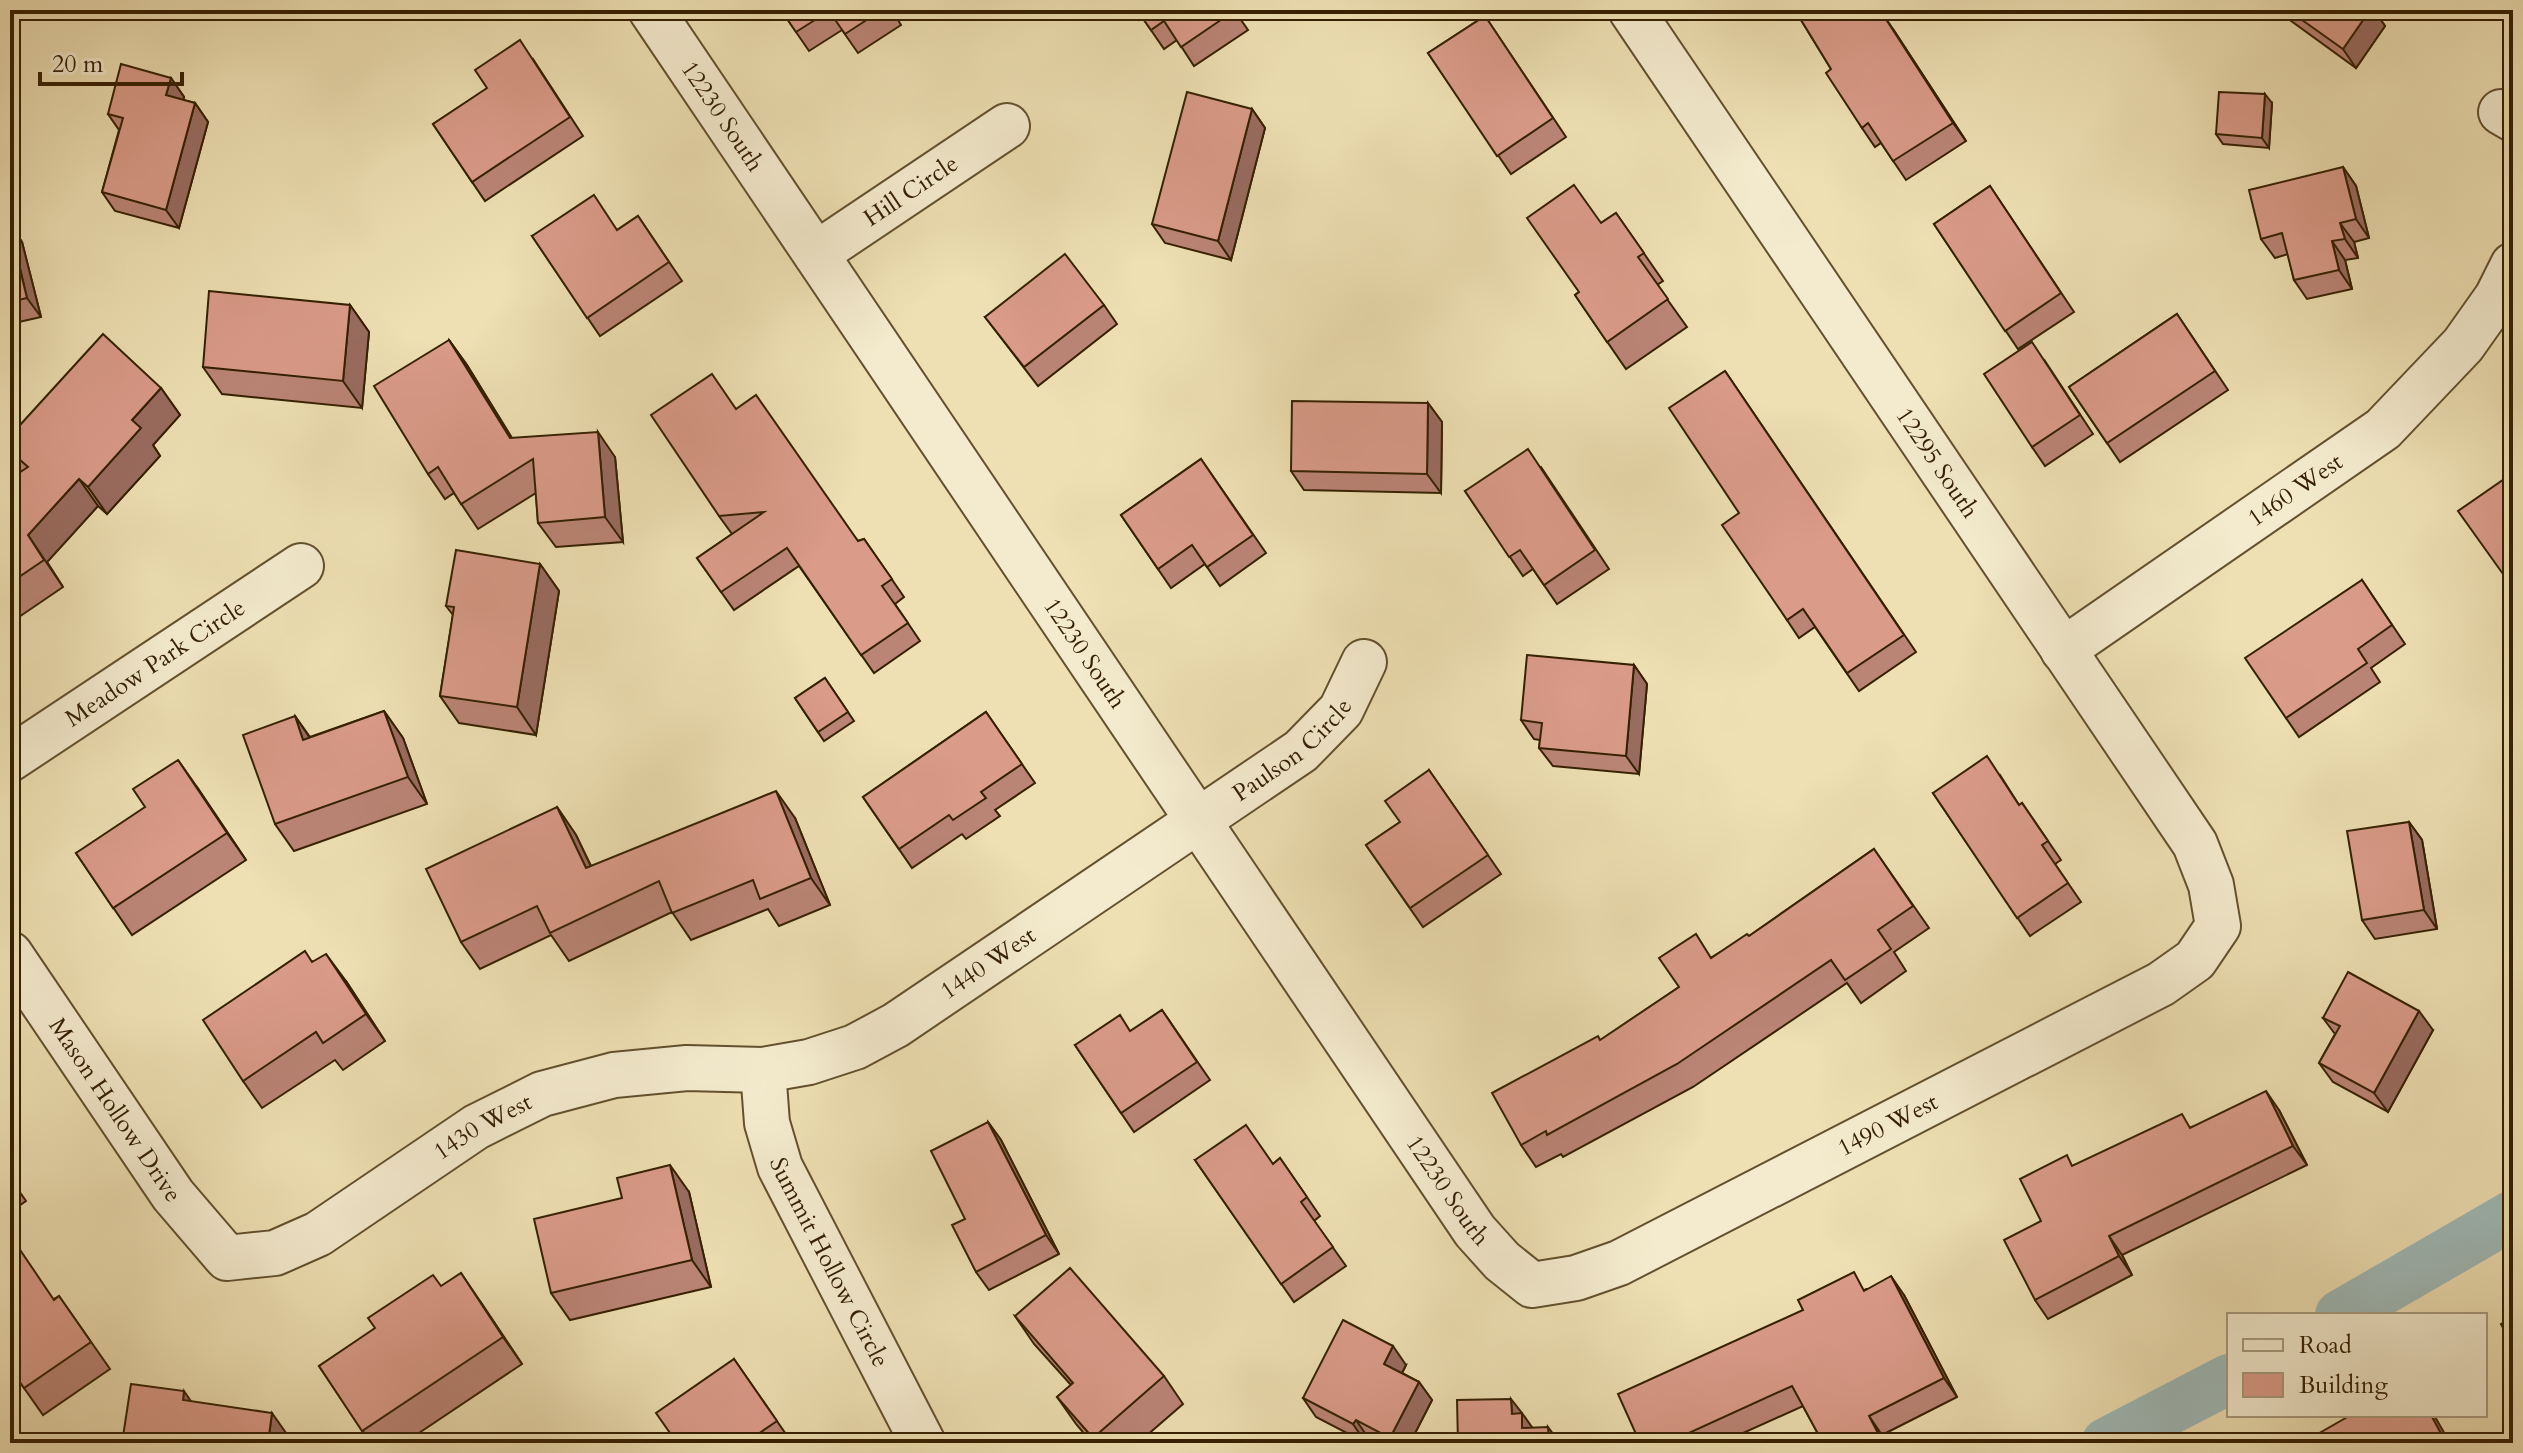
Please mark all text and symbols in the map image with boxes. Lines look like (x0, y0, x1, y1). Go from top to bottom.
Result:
scale bar (40, 36, 182, 86)
text: 20 m (52, 48, 104, 81)
street label: 12230 South (673, 54, 772, 178)
street label: Hill Circle (857, 147, 964, 234)
street label: 12295 South (1888, 401, 1986, 525)
street label: 1460 West (2241, 445, 2349, 534)
street label: Meadow Park Circle (58, 591, 252, 735)
street label: 12230 South (1036, 591, 1134, 715)
street label: Paulson Circle (1226, 694, 1360, 809)
street label: 1440 West (933, 919, 1042, 1007)
street label: Mason Hollow Drive (41, 1011, 190, 1208)
street label: 1430 West (427, 1085, 538, 1168)
street label: 1490 West (1832, 1085, 1944, 1164)
street label: 12230 South (1398, 1129, 1497, 1253)
street label: Summit Hollow Circle (762, 1153, 897, 1373)
legend (2227, 1313, 2487, 1417)
text: Road (2299, 1329, 2352, 1362)
text: Building (2299, 1369, 2389, 1402)

